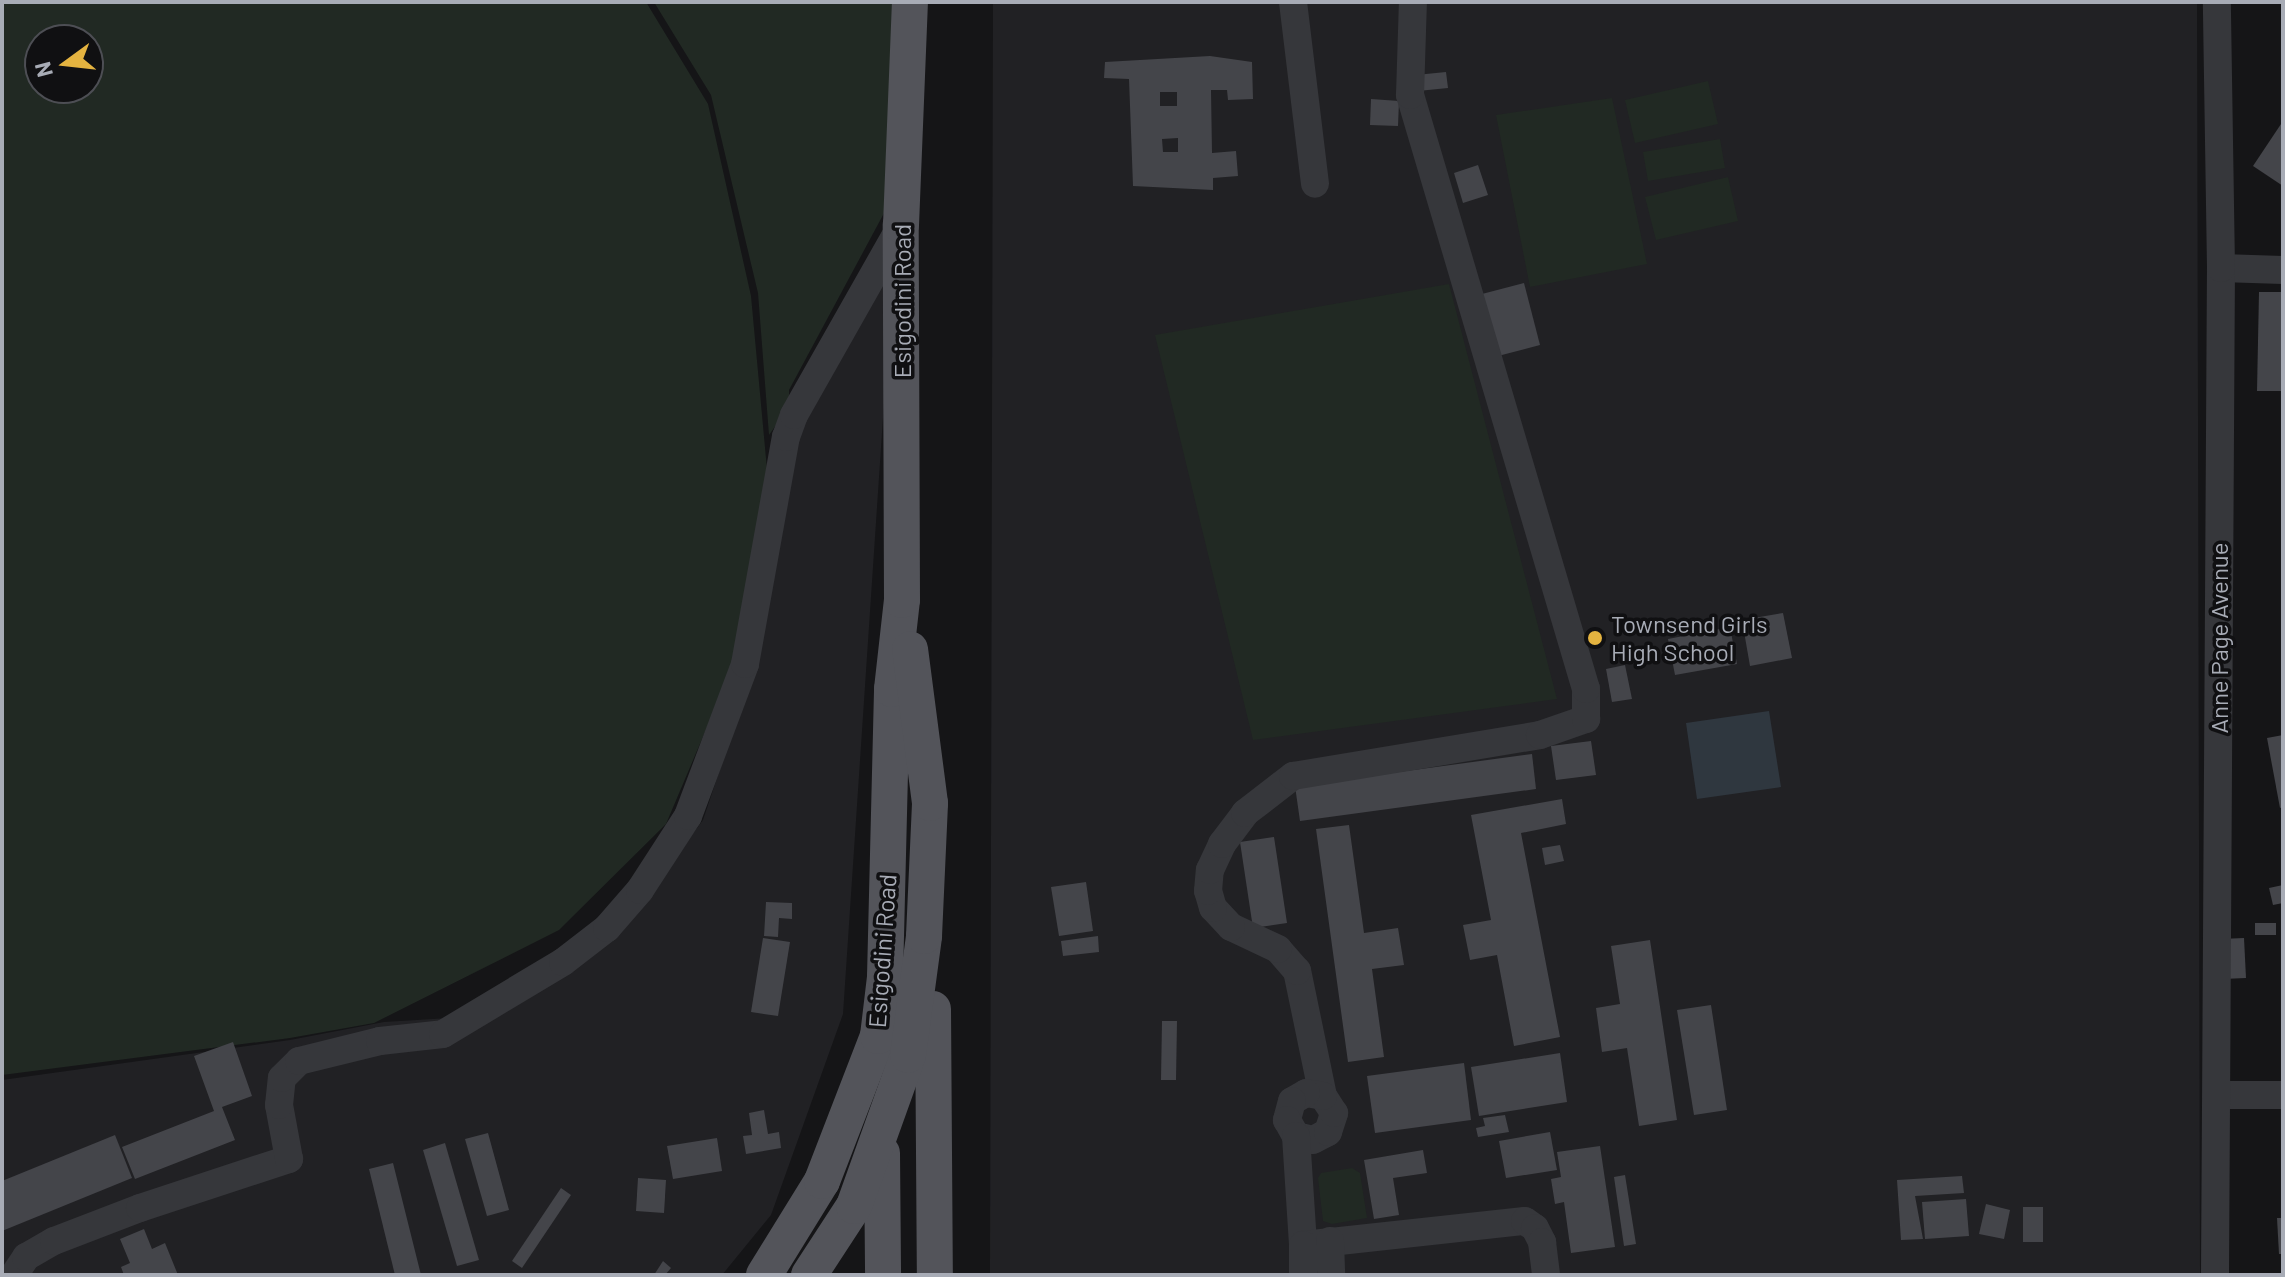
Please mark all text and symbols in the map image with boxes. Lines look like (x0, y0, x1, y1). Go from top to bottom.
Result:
north arrow (24, 24, 104, 104)
text: N (28, 59, 57, 80)
street label: Esigodini Road (888, 224, 916, 378)
street label: Anne Page Avenue (2205, 543, 2233, 733)
place label: Townsend Girls High School (1611, 610, 1767, 666)
marker: Townsend Girls High School (1586, 629, 1604, 647)
street label: Esigodini Road (862, 873, 902, 1029)

